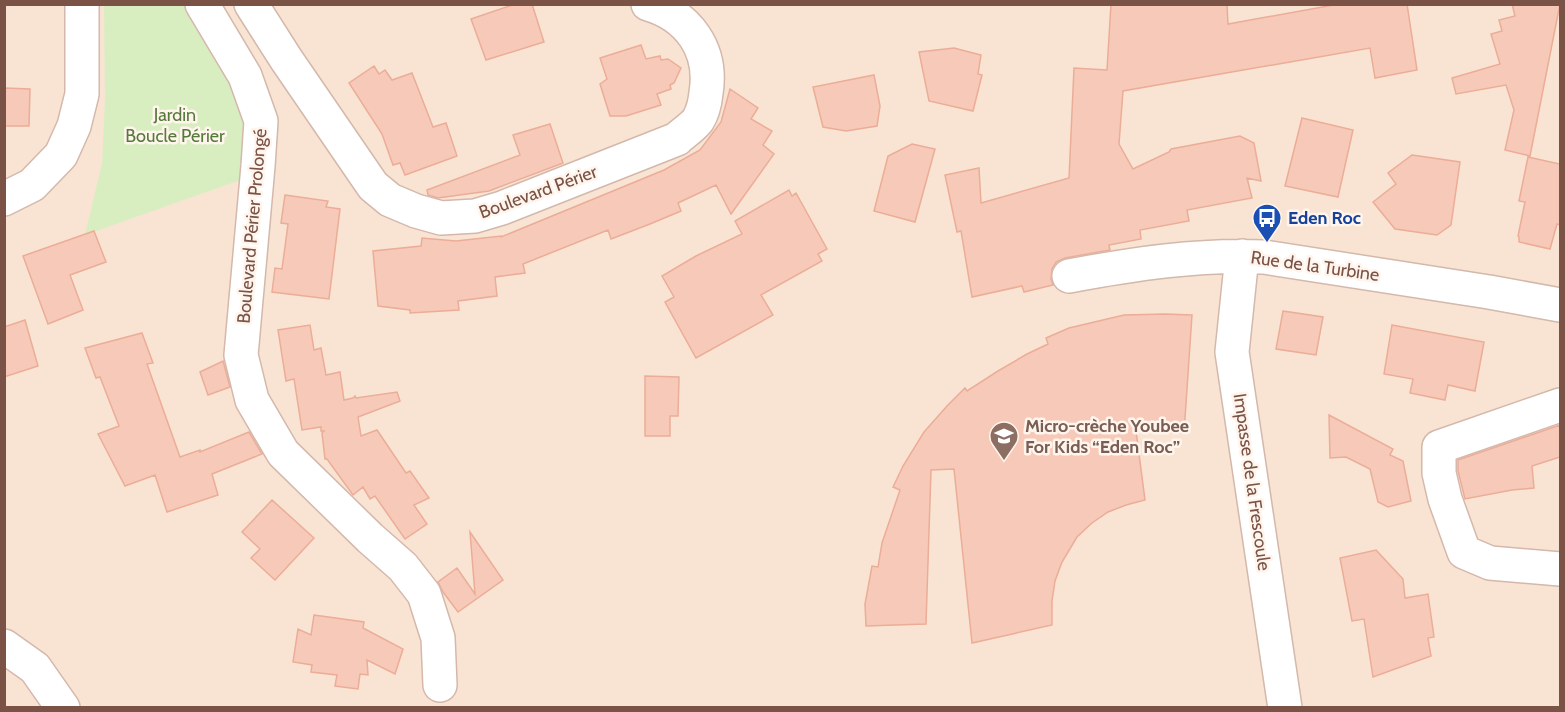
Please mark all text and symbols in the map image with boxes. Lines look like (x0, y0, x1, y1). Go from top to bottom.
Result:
park label: Jardin Boucle Périer (125, 104, 225, 147)
street label: Boulevard Périer Prolongé (233, 128, 271, 324)
street label: Boulevard Périer (476, 160, 600, 224)
bus stop icon: Eden Roc (1251, 202, 1283, 244)
place label: Eden Roc (1288, 207, 1361, 229)
street label: Rue de la Turbine (1249, 246, 1381, 286)
street label: Impasse de la Frescoule (1229, 392, 1275, 572)
place label: Micro-crèche Youbee For Kids “Eden Roc” (1025, 415, 1189, 458)
school or university icon: Micro-crèche Youbee For Kids “Eden Roc” (988, 420, 1020, 462)

